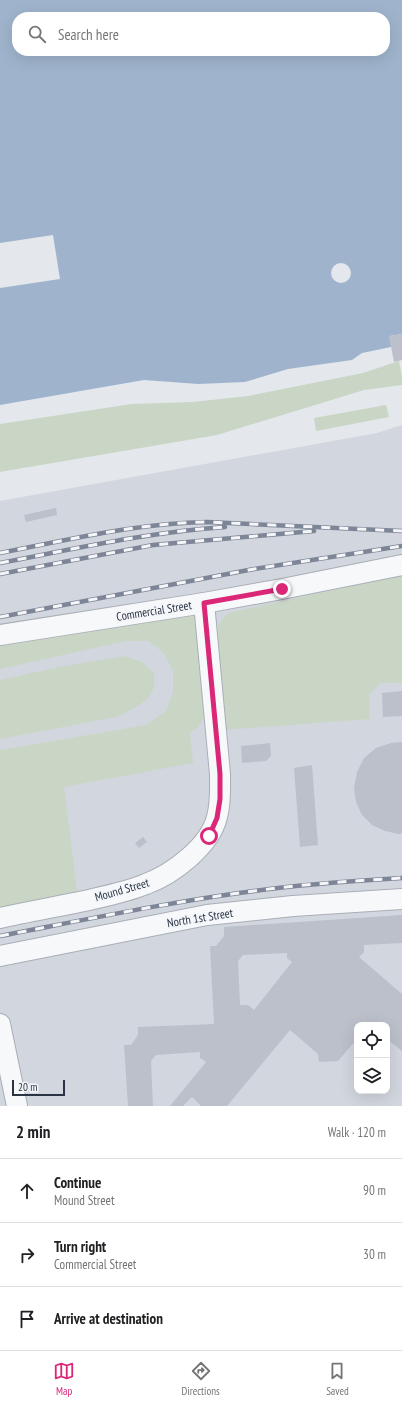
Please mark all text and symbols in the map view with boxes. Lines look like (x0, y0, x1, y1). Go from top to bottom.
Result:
search box (12, 12, 390, 56)
icon: search (26, 23, 48, 45)
text: Search here (58, 25, 119, 44)
route end (273, 580, 291, 598)
street label: Commercial Street (115, 597, 193, 624)
route start (200, 827, 218, 845)
street label: Mound Street (93, 874, 151, 904)
street label: North 1st Street (166, 905, 235, 930)
map controls (354, 1022, 390, 1094)
button: locate (354, 1022, 390, 1058)
button: layers (354, 1058, 390, 1094)
scale bar (12, 1078, 65, 1097)
text: 20 m (18, 1080, 37, 1094)
text: 2 min (16, 1121, 50, 1143)
text: Walk · 120 m (328, 1124, 386, 1141)
text: Continue (54, 1173, 101, 1192)
icon: ahead (16, 1180, 38, 1202)
text: 90 m (363, 1182, 386, 1199)
text: Mound Street (54, 1192, 115, 1209)
text: Turn right (54, 1237, 106, 1256)
icon: right (16, 1244, 38, 1266)
text: 30 m (363, 1246, 386, 1263)
text: Commercial Street (54, 1256, 136, 1273)
icon: arrive (16, 1308, 38, 1330)
text: Arrive at destination (54, 1309, 163, 1328)
tab: Map (53, 1360, 75, 1398)
tab: Directions (182, 1360, 220, 1398)
tab: Saved (326, 1360, 349, 1398)

